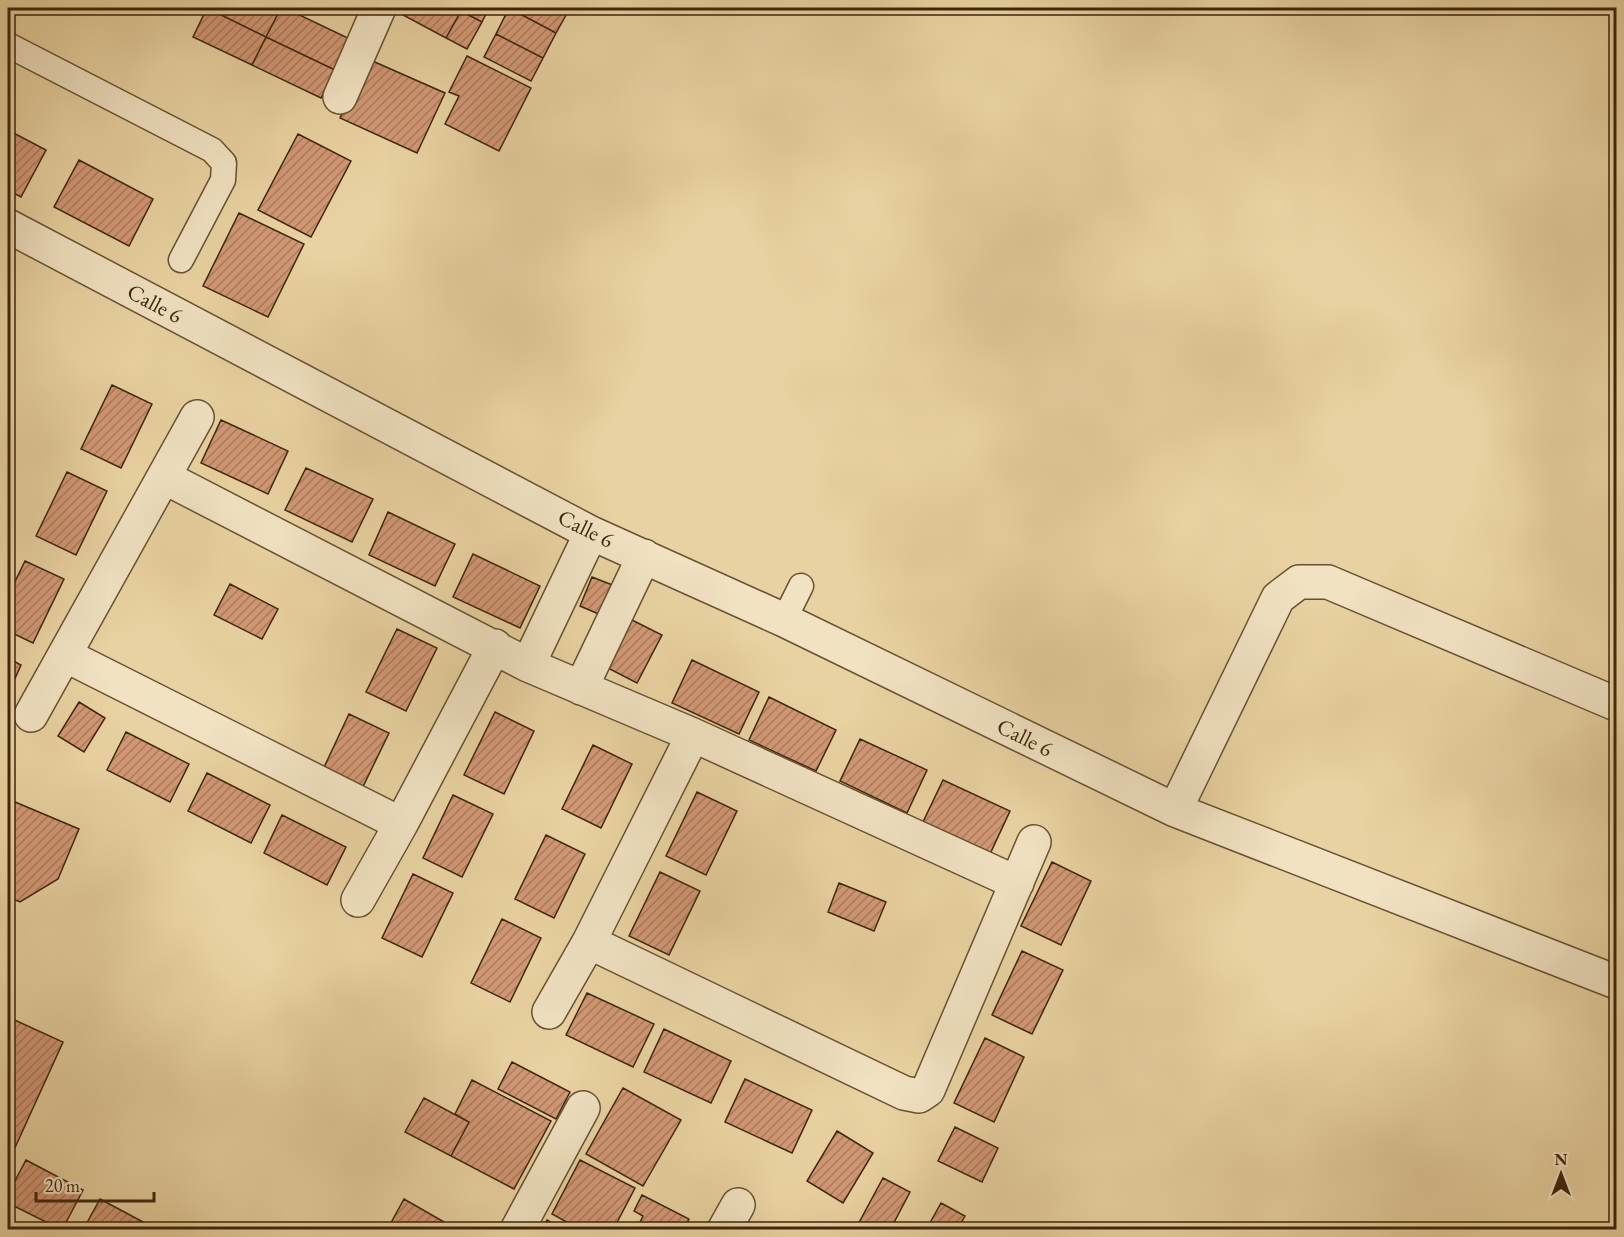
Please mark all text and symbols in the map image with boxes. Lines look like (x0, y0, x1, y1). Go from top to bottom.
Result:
street label: Calle 6 (122, 277, 188, 330)
street label: Calle 6 (553, 503, 619, 554)
street label: Calle 6 (992, 712, 1058, 763)
north arrow (1531, 1144, 1591, 1204)
text: N (1555, 1149, 1568, 1170)
scale bar (36, 1165, 154, 1203)
text: 20 m (45, 1174, 80, 1197)

